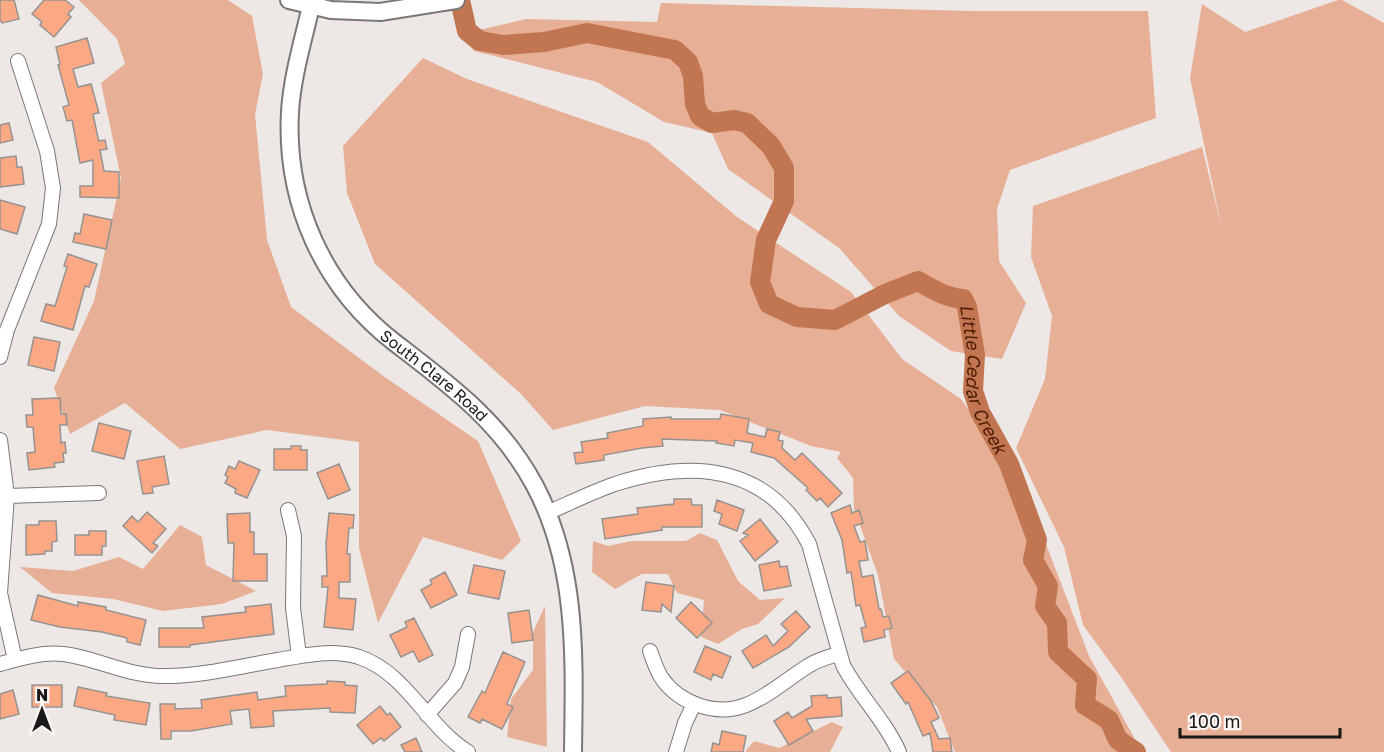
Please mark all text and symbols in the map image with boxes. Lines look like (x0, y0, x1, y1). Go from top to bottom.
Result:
water label: Little Cedar Creek (956, 303, 1013, 459)
street label: South Clare Road (376, 325, 492, 425)
north arrow (12, 680, 72, 740)
text: N (36, 685, 48, 705)
scale bar (1180, 701, 1340, 739)
text: 100 m (1189, 710, 1240, 732)

